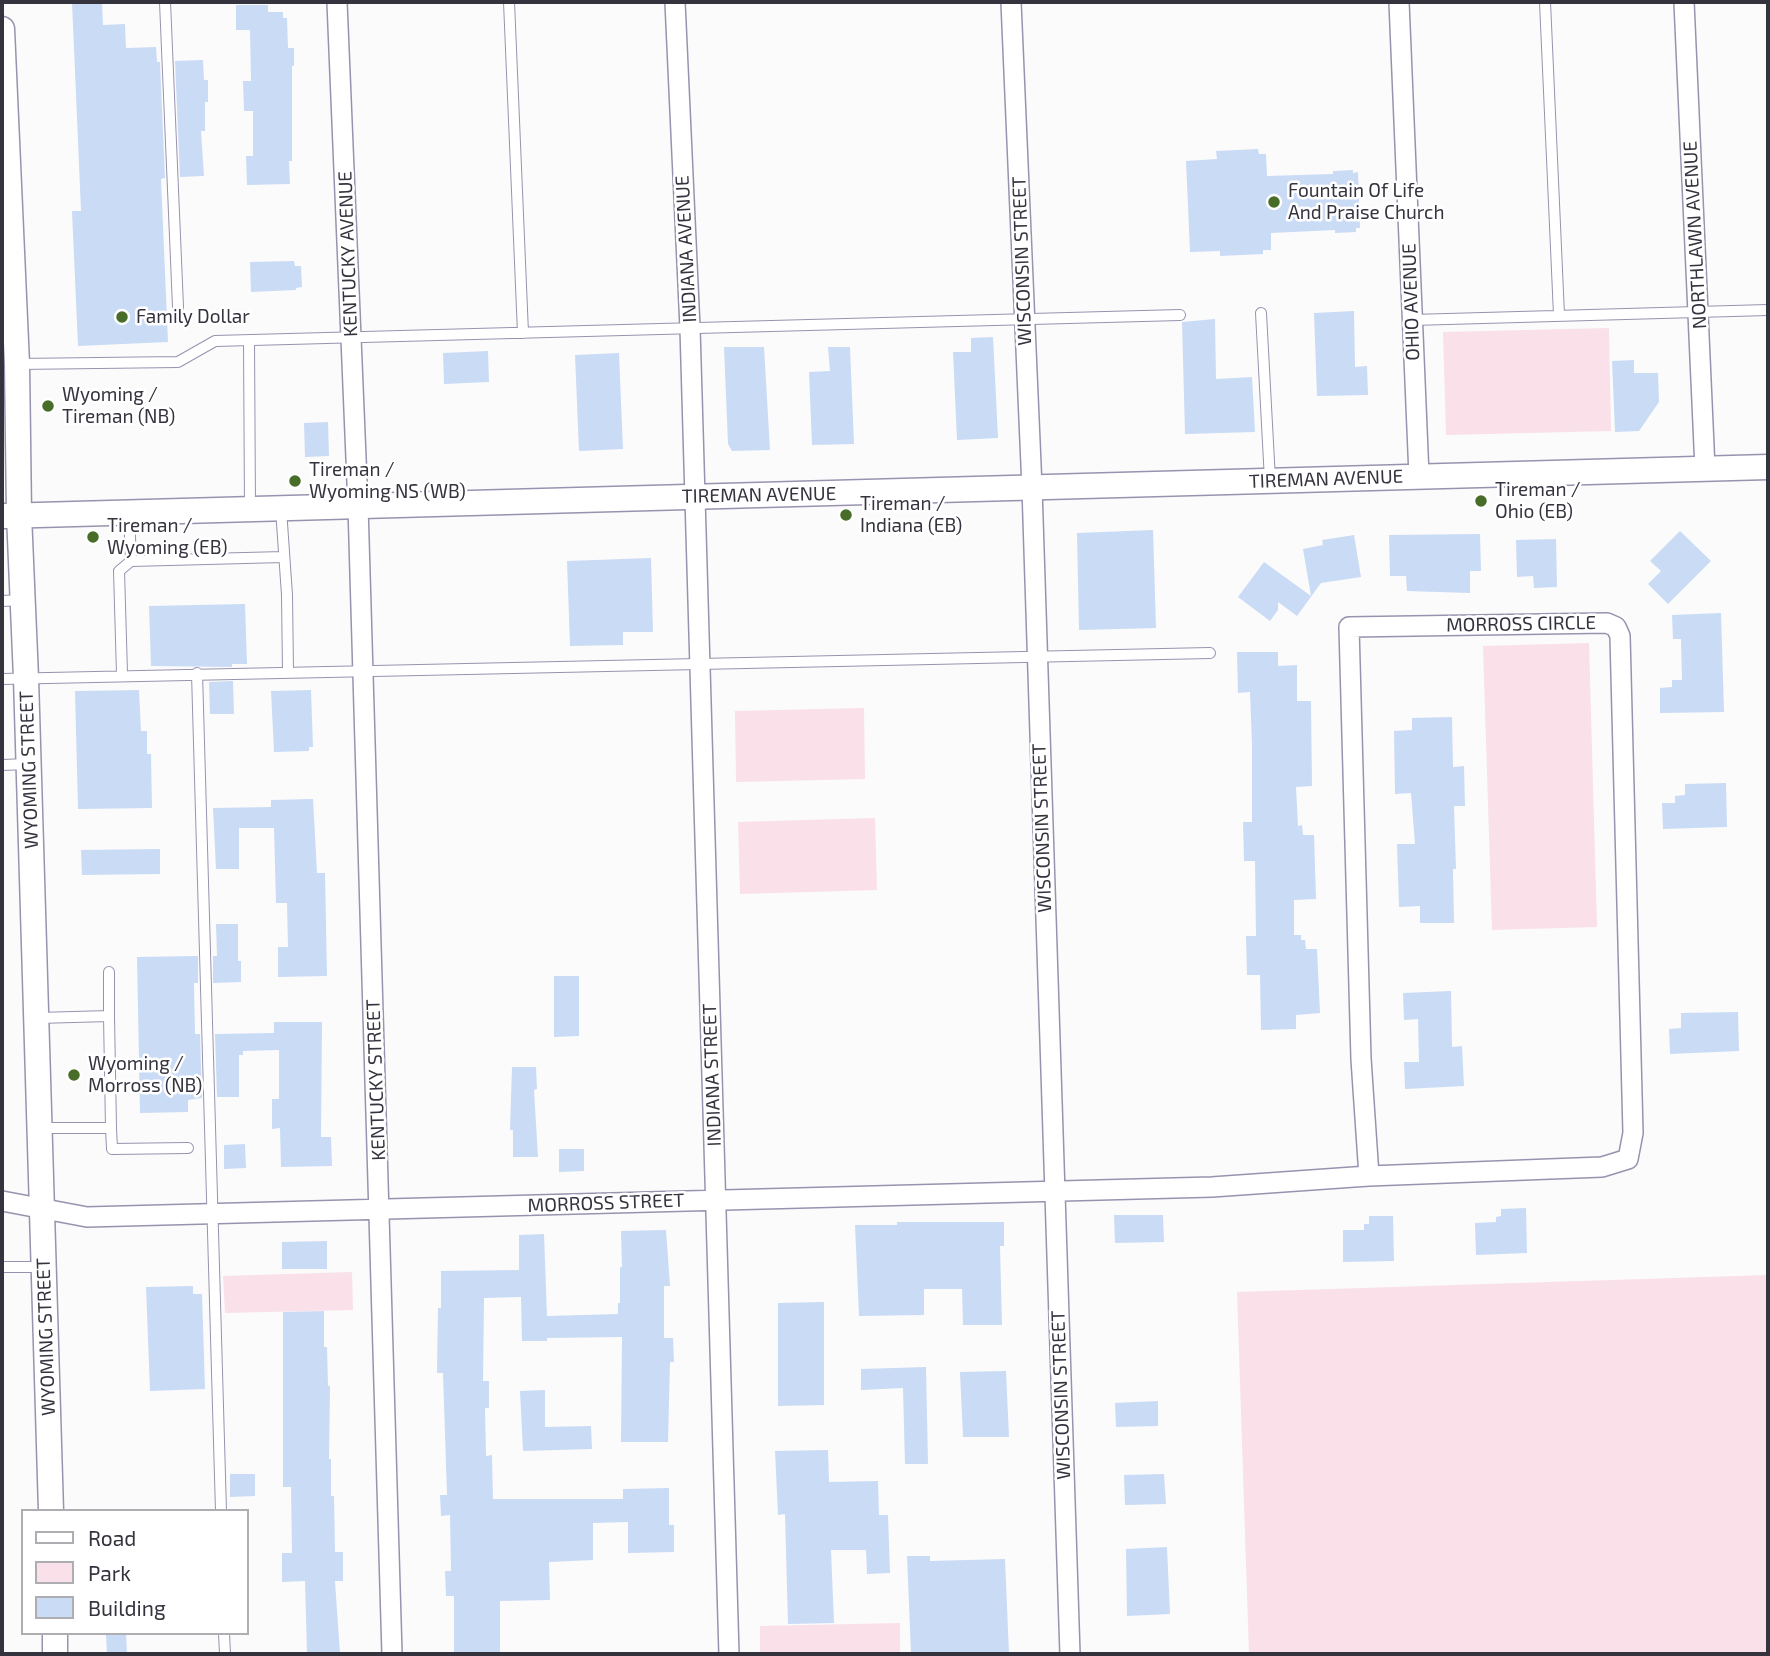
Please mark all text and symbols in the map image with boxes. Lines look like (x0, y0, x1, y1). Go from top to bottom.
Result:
street label: NORTHLAWN AVENUE (1679, 140, 1711, 330)
street label: KENTUCKY AVENUE (334, 171, 362, 337)
street label: INDIANA AVENUE (671, 175, 701, 323)
street label: WISCONSIN STREET (1008, 176, 1036, 346)
place label: Fountain Of Life And Praise Church (1288, 180, 1444, 224)
marker: Fountain Of Life And Praise Church (1266, 194, 1282, 210)
street label: OHIO AVENUE (1398, 243, 1424, 361)
place label: Family Dollar (136, 306, 250, 328)
marker: Family Dollar (114, 309, 130, 325)
place label: Wyoming / Tireman (NB) (62, 384, 175, 428)
marker: Wyoming / Tireman (NB) (40, 398, 56, 414)
place label: Tireman / Wyoming NS (WB) (309, 459, 466, 503)
street label: TIREMAN AVENUE (1248, 465, 1404, 493)
marker: Tireman / Wyoming NS (WB) (287, 473, 303, 489)
place label: Tireman / Ohio (EB) (1495, 479, 1580, 523)
street label: TIREMAN AVENUE (682, 482, 836, 508)
place label: Tireman / Indiana (EB) (860, 493, 962, 537)
marker: Tireman / Ohio (EB) (1473, 493, 1489, 509)
marker: Tireman / Indiana (EB) (838, 507, 854, 523)
place label: Tireman / Wyoming (EB) (107, 515, 228, 559)
marker: Tireman / Wyoming (EB) (85, 529, 101, 545)
street label: MORROSS CIRCLE (1446, 611, 1596, 637)
street label: WYOMING STREET (15, 691, 43, 849)
street label: WISCONSIN STREET (1028, 743, 1056, 913)
street label: KENTUCKY STREET (362, 999, 390, 1161)
street label: INDIANA STREET (698, 1003, 726, 1147)
place label: Wyoming / Morross (NB) (88, 1053, 202, 1097)
marker: Wyoming / Morross (NB) (66, 1067, 82, 1083)
street label: MORROSS STREET (527, 1189, 685, 1217)
street label: WYOMING STREET (32, 1258, 60, 1416)
street label: WISCONSIN STREET (1047, 1310, 1075, 1480)
legend (21, 1509, 248, 1635)
text: Road (88, 1525, 136, 1550)
text: Park (88, 1560, 131, 1585)
text: Building (88, 1595, 166, 1620)

